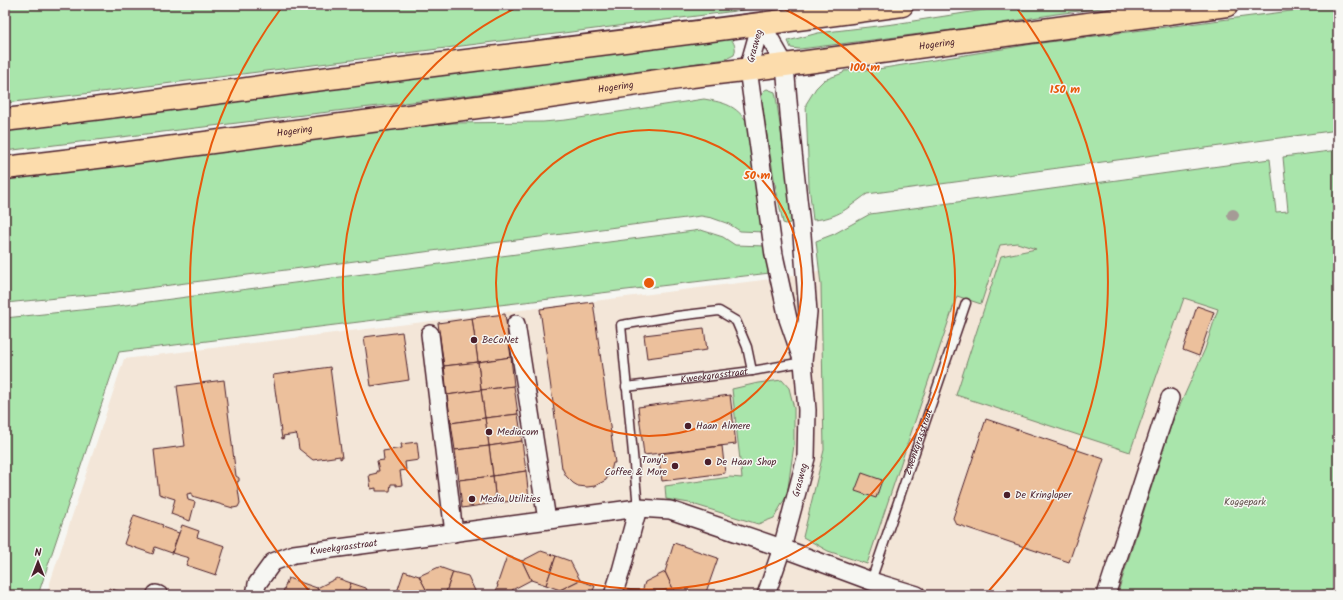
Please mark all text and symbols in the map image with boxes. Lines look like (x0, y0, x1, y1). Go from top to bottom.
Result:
street label: Grasweg (743, 27, 767, 65)
street label: Hogering (918, 34, 956, 55)
text: 100 m (850, 58, 880, 77)
street label: Hogering (597, 77, 635, 98)
text: 150 m (1050, 80, 1080, 99)
street label: Hogering (276, 121, 314, 141)
text: 50 m (743, 166, 771, 185)
centre of rings (642, 276, 656, 290)
place label: BeCoNet (482, 332, 519, 348)
marker: BeCoNet (469, 335, 479, 345)
street label: Kweekgrasstraat (679, 364, 749, 388)
street label: Zwenkgrasstraat (900, 406, 937, 477)
place label: Haan Almere (696, 418, 751, 434)
marker: Haan Almere (683, 421, 693, 431)
place label: Mediacom (497, 424, 538, 440)
marker: Mediacom (484, 427, 494, 437)
place label: Tony's Coffee & More (605, 452, 668, 480)
place label: De Haan Shop (716, 454, 777, 470)
marker: De Haan Shop (703, 457, 713, 467)
marker: Tony's Coffee & More (670, 461, 680, 471)
street label: Grasweg (788, 461, 812, 499)
place label: De Kringloper (1015, 487, 1072, 503)
marker: De Kringloper (1002, 490, 1012, 500)
place label: Media Utilities (480, 491, 541, 507)
marker: Media Utilities (467, 494, 477, 504)
park label: Koggepark (1224, 494, 1266, 510)
street label: Kweekgrasstraat (309, 535, 379, 560)
north arrow (18, 542, 58, 582)
text: N (35, 544, 42, 562)

